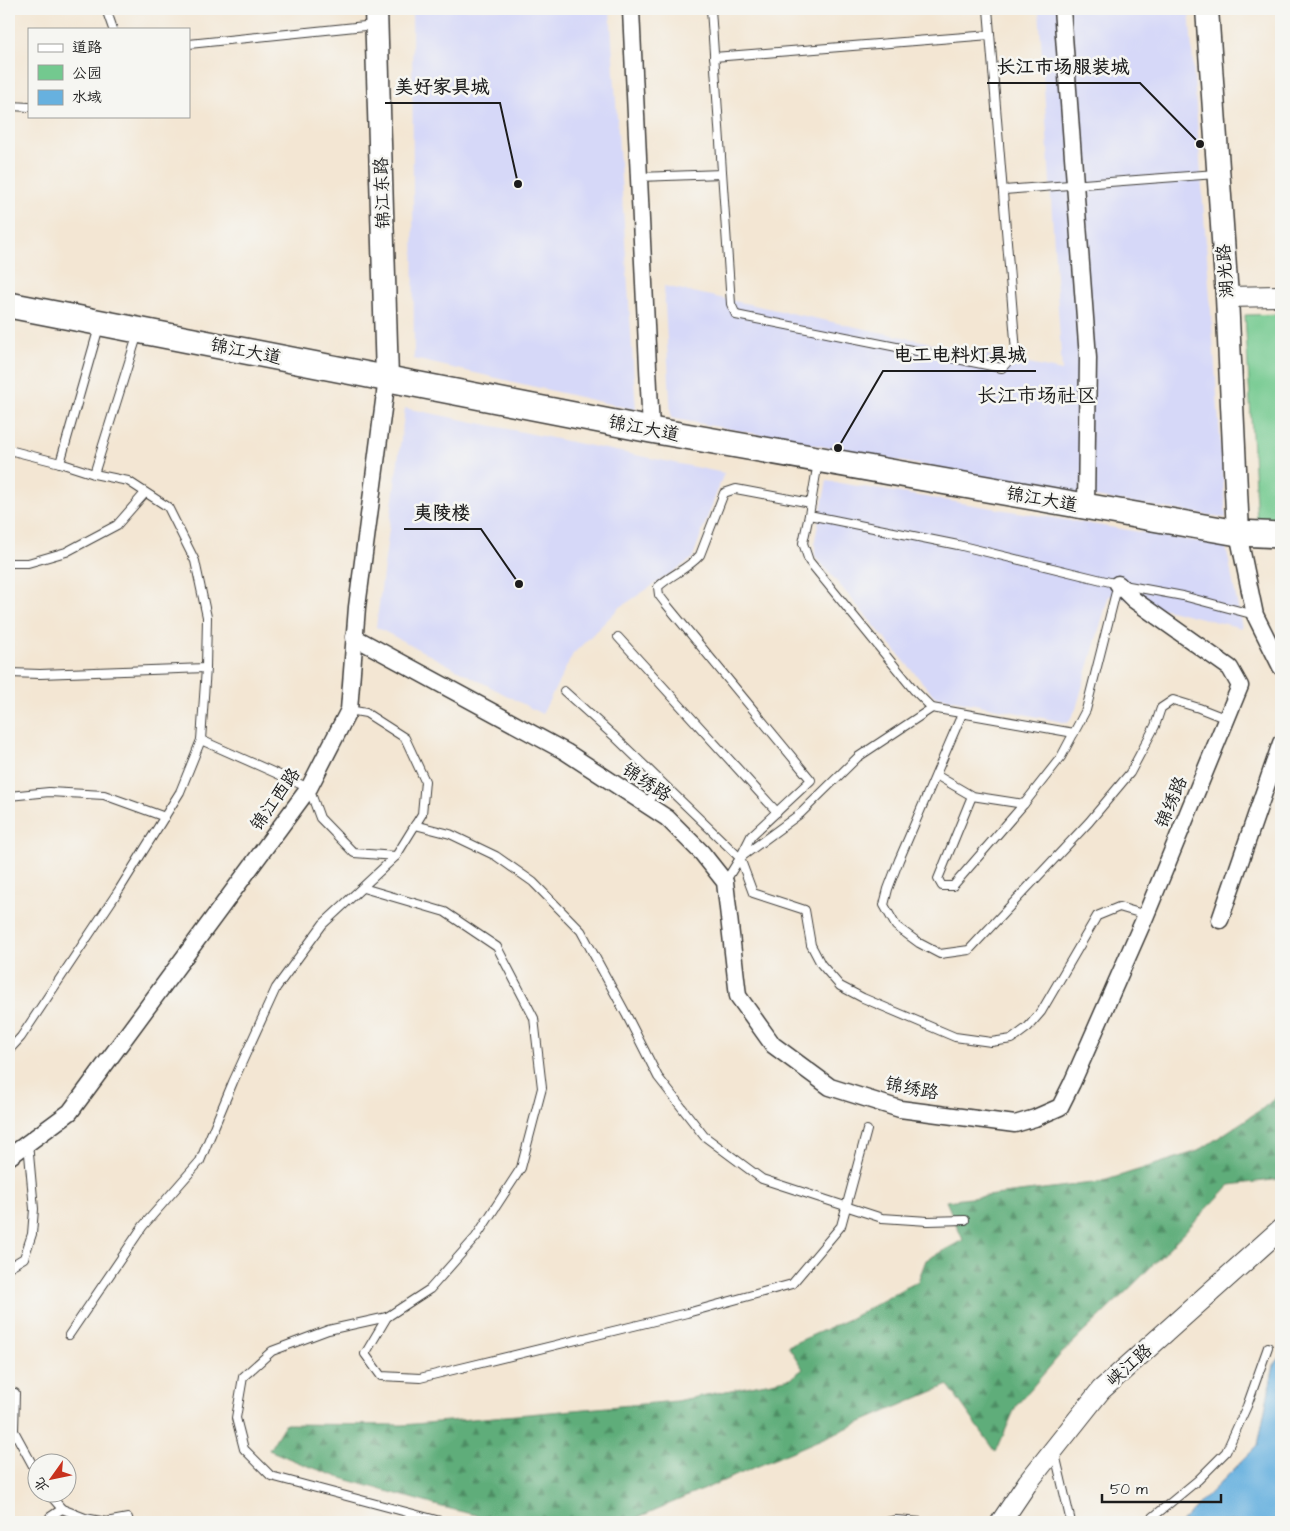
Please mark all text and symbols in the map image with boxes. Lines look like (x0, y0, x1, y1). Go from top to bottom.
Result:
legend (28, 28, 190, 118)
text: 道路 (72, 37, 102, 58)
callout: 长江市场服装城 (987, 49, 1140, 83)
text: 长江市场服装城 (996, 54, 1130, 81)
text: 公园 (72, 63, 102, 84)
callout: 美好家具城 (385, 69, 500, 103)
text: 美好家具城 (394, 74, 490, 101)
text: 水域 (72, 87, 102, 108)
street label: 锦江东路 (369, 157, 396, 229)
street label: 湖光路 (1211, 243, 1240, 299)
street label: 锦江大道 (208, 332, 284, 371)
callout: 电工电料灯具城 (883, 337, 1036, 371)
text: 电工电料灯具城 (893, 342, 1027, 369)
district label: 长江市场社区 (977, 382, 1097, 410)
street label: 锦江大道 (606, 409, 682, 448)
street label: 锦江大道 (1004, 481, 1080, 518)
callout: 夷陵楼 (404, 495, 481, 529)
text: 夷陵楼 (413, 500, 471, 527)
street label: 锦绣路 (617, 757, 676, 808)
street label: 锦江西路 (245, 763, 306, 836)
street label: 锦绣路 (1149, 772, 1194, 832)
street label: 锦绣路 (883, 1071, 941, 1106)
street label: 峡江路 (1101, 1338, 1158, 1393)
north arrow (28, 1454, 78, 1504)
scale bar (1102, 1471, 1221, 1503)
text: 北 (30, 1473, 54, 1496)
text: 50 m (1110, 1479, 1148, 1500)

